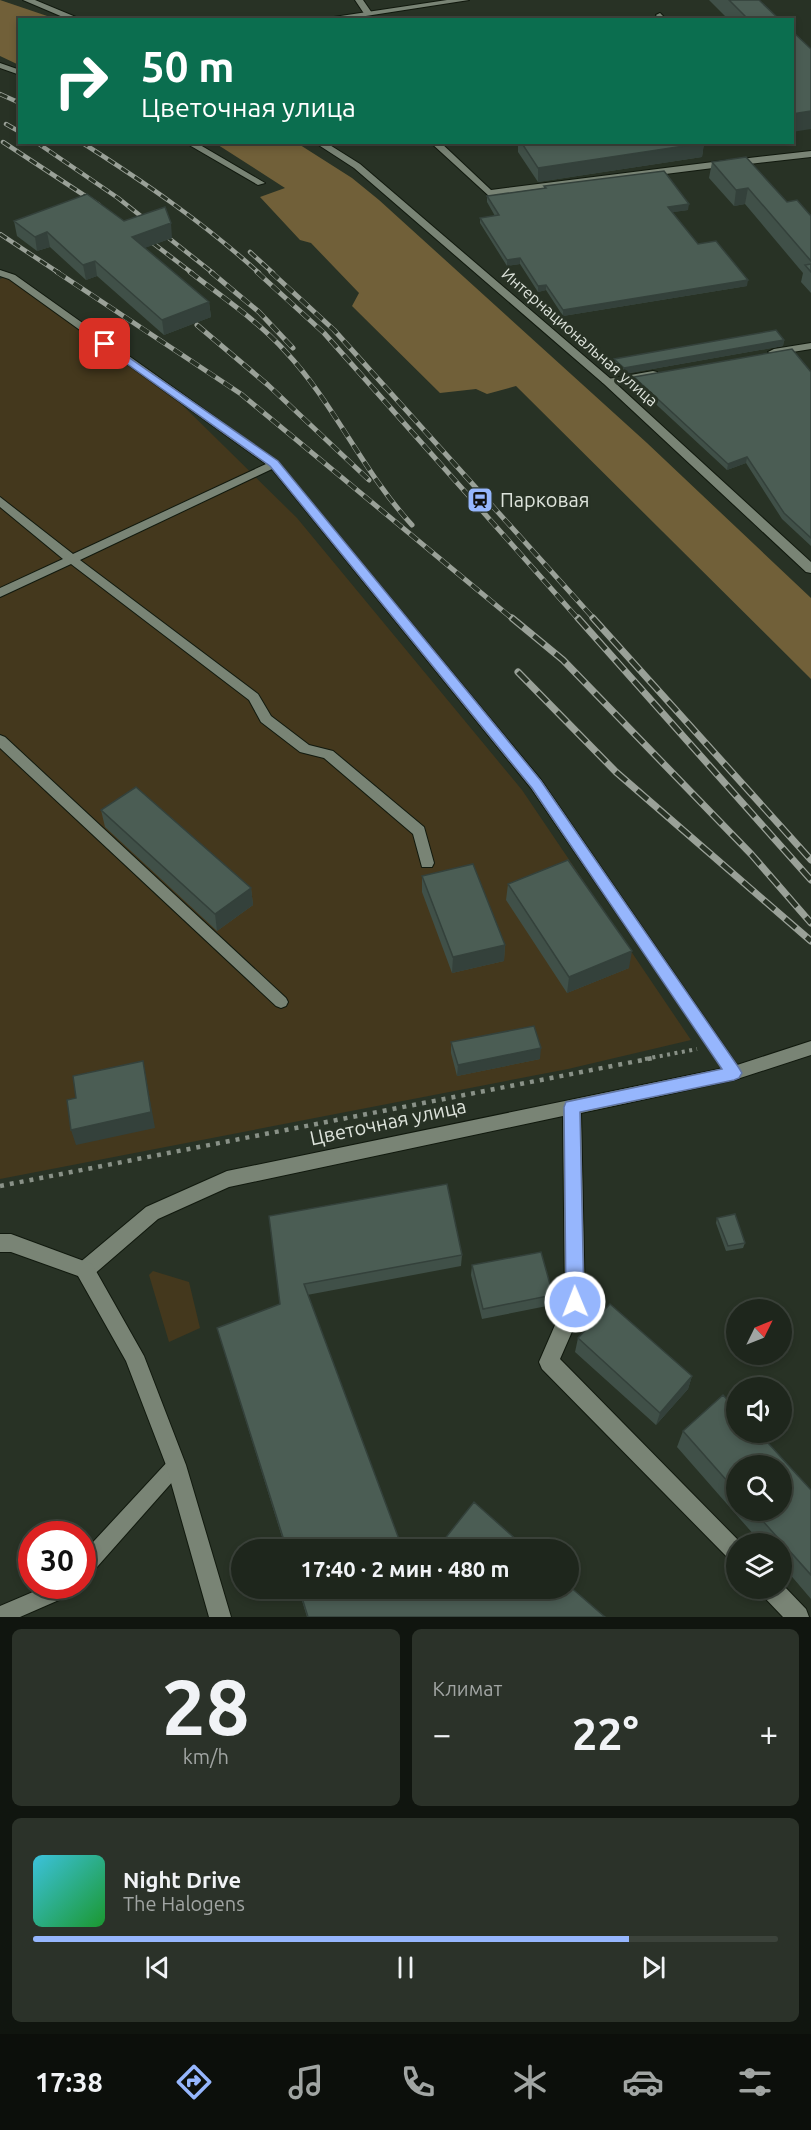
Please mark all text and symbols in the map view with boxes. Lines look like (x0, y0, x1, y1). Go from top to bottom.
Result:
icon: right (42, 42, 120, 120)
text: 50 m (141, 43, 235, 90)
text: Цветочная улица (141, 92, 356, 122)
street label: Интернациональная улица (498, 264, 662, 410)
pin (79, 318, 130, 369)
icon: arrive (88, 327, 121, 360)
station icon: Парковая (465, 485, 495, 515)
place label: Парковая (500, 488, 589, 511)
street label: Цветочная улица (308, 1094, 468, 1149)
position arrow (543, 1270, 607, 1334)
north arrow (726, 1299, 792, 1365)
map controls (726, 1299, 792, 1599)
button: sound (726, 1377, 792, 1443)
button: search (726, 1455, 792, 1521)
speed limit sign: 30 (18, 1521, 96, 1599)
button: layers (726, 1533, 792, 1599)
text: 17:40 · 2 мин · 480 m (301, 1556, 509, 1581)
text: 28 (162, 1662, 250, 1750)
text: Климат (433, 1677, 502, 1700)
text: 22° (572, 1708, 639, 1759)
text: − (433, 1715, 451, 1752)
text: + (759, 1715, 778, 1752)
text: km/h (183, 1745, 229, 1768)
text: Night Drive (123, 1867, 241, 1892)
text: The Halogens (123, 1892, 245, 1915)
icon: previous (141, 1951, 174, 1984)
icon: pause (389, 1951, 422, 1984)
icon: next (637, 1951, 670, 1984)
icon: directions (173, 2061, 215, 2103)
icon: music (285, 2061, 327, 2103)
icon: phone (397, 2061, 439, 2103)
icon: climate (509, 2061, 551, 2103)
icon: car (622, 2061, 664, 2103)
icon: filters (734, 2061, 776, 2103)
text: 17:38 (35, 2067, 103, 2097)

